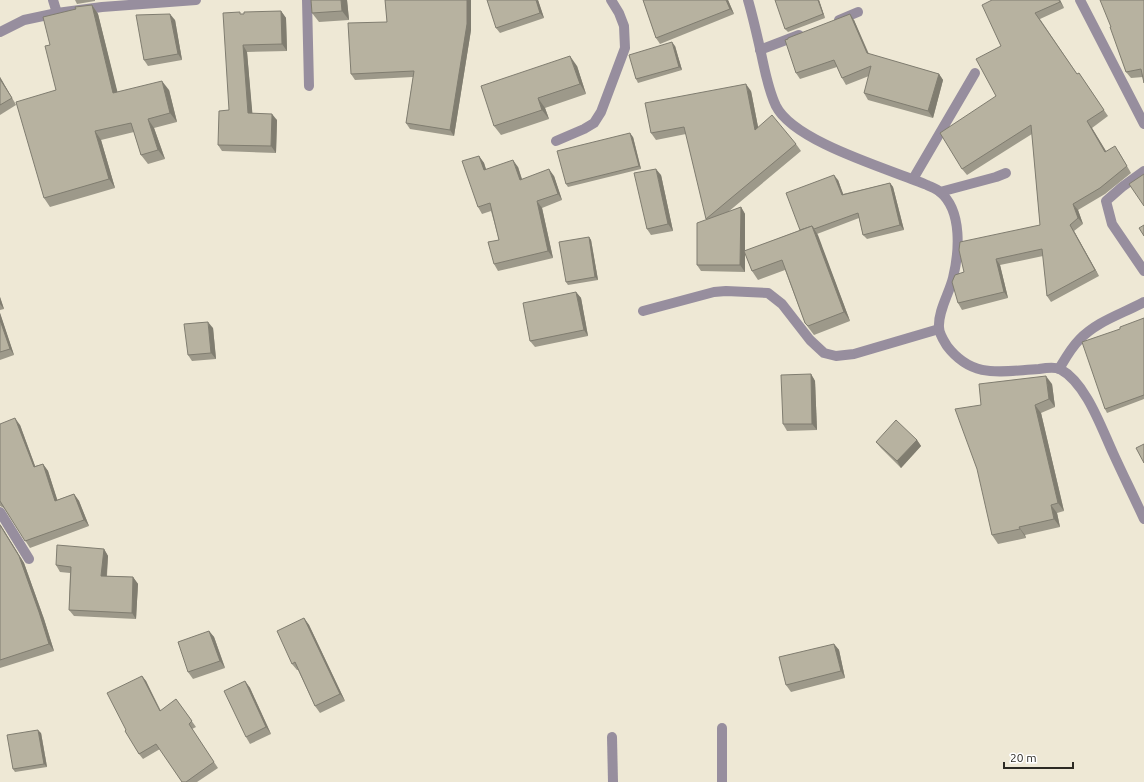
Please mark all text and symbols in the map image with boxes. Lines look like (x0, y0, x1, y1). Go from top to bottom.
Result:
scale bar (1004, 744, 1073, 770)
text: 20 m (1010, 751, 1037, 764)

